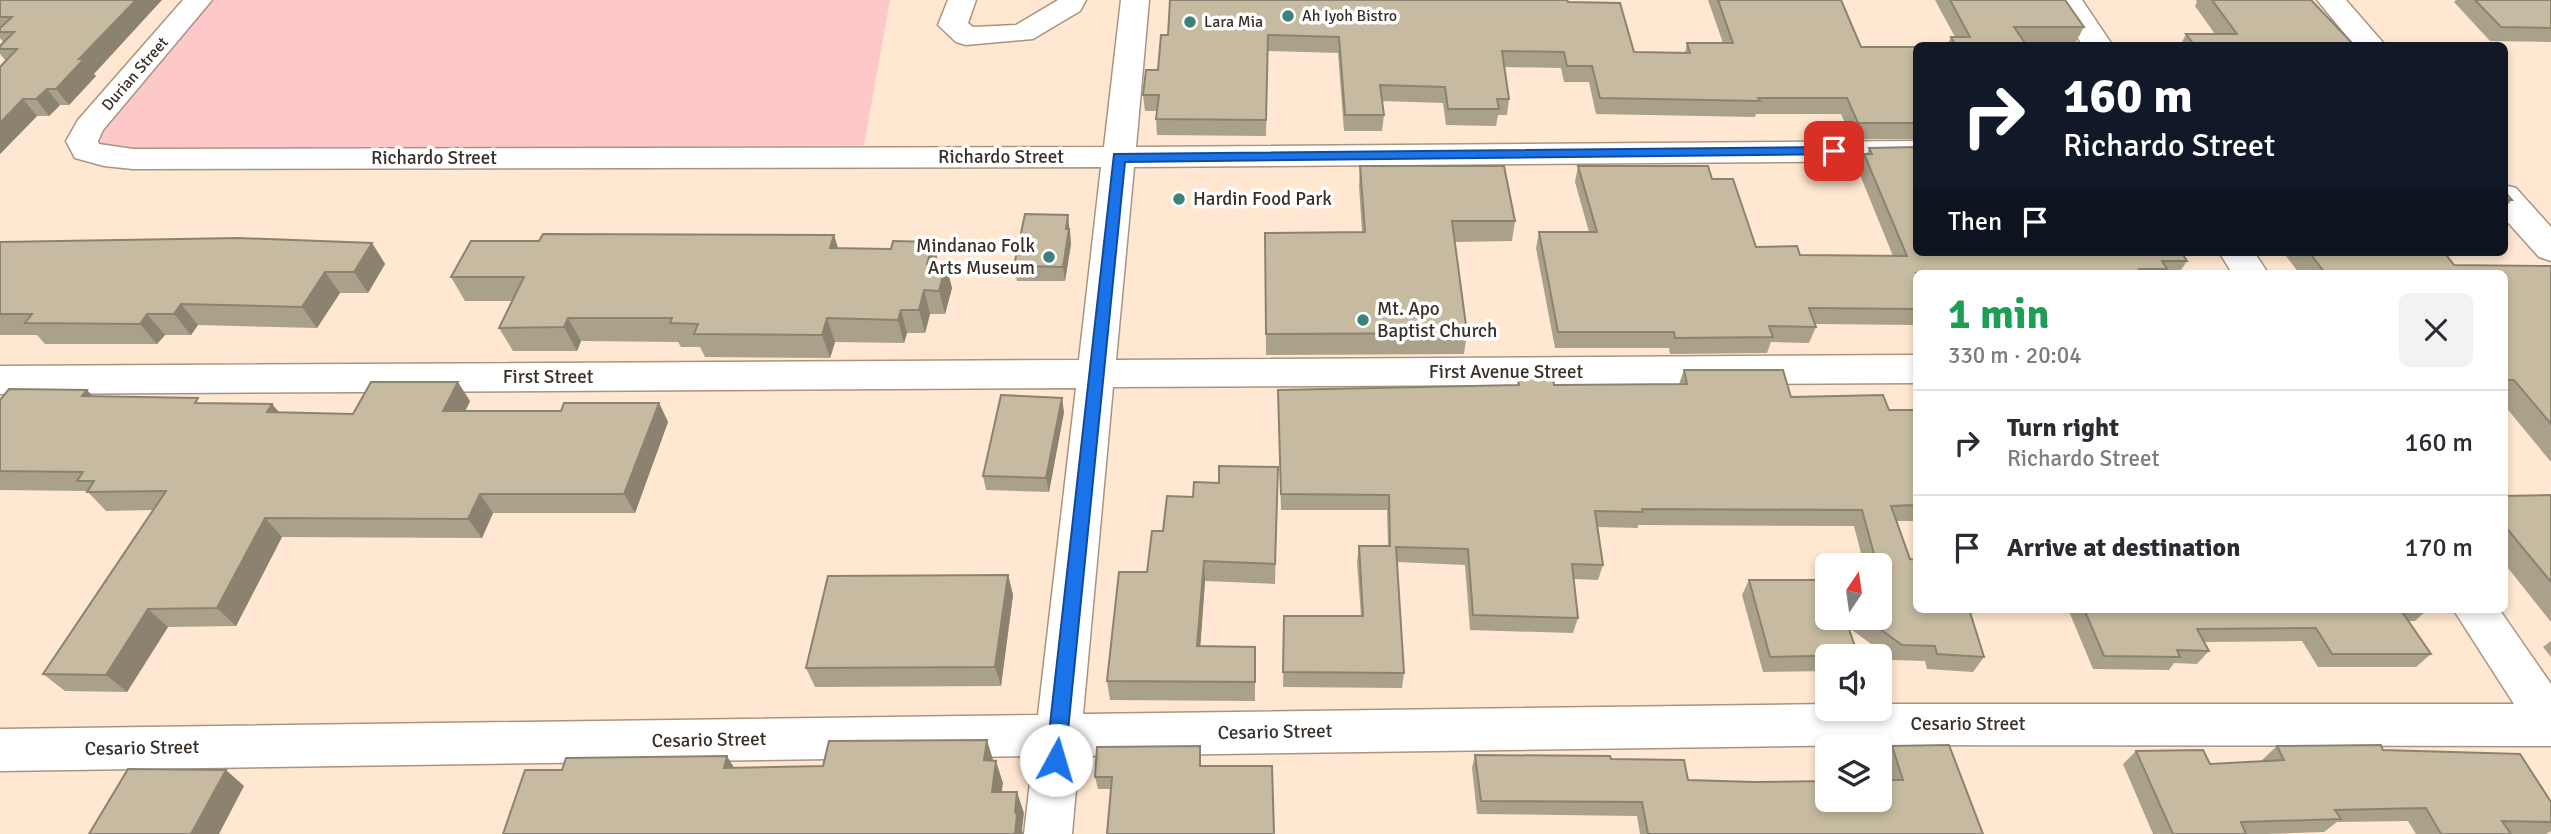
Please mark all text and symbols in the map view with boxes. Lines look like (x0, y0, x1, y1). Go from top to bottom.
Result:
place label: Ah Iyoh Bistro (1302, 6, 1397, 26)
marker: Ah Iyoh Bistro (1280, 8, 1296, 24)
place label: Lara Mia (1204, 12, 1263, 32)
marker: Lara Mia (1182, 14, 1198, 30)
street label: Durian Street (97, 33, 173, 115)
text: 160 m (2063, 66, 2193, 126)
icon: right (1948, 70, 2039, 161)
pin (1804, 121, 1864, 181)
text: Richardo Street (2063, 126, 2275, 165)
icon: arrive (1815, 132, 1853, 170)
street label: Richardo Street (938, 145, 1064, 169)
street label: Richardo Street (371, 146, 497, 170)
place label: Hardin Food Park (1193, 187, 1332, 211)
marker: Hardin Food Park (1171, 191, 1187, 207)
icon: arrive (2016, 203, 2054, 241)
text: Then (1948, 206, 2002, 238)
place label: Mindanao Folk Arts Museum (916, 234, 1035, 280)
marker: Mindanao Folk Arts Museum (1041, 249, 1057, 265)
text: 1 min (1948, 289, 2049, 340)
button: close (2399, 293, 2473, 367)
place label: Mt. Apo Baptist Church (1377, 297, 1497, 343)
marker: Mt. Apo Baptist Church (1355, 312, 1371, 328)
text: 330 m · 20:04 (1948, 341, 2082, 370)
street label: First Avenue Street (1429, 360, 1584, 384)
street label: First Street (503, 365, 594, 389)
text: Turn right (2007, 412, 2119, 444)
icon: right (1948, 424, 1986, 462)
text: 160 m (2404, 427, 2473, 459)
text: Richardo Street (2007, 444, 2159, 473)
icon: arrive (1948, 529, 1986, 567)
text: Arrive at destination (2007, 532, 2240, 564)
text: 170 m (2404, 532, 2473, 564)
north arrow (1815, 553, 1892, 630)
map controls (1815, 553, 1892, 812)
button: sound (1815, 644, 1892, 721)
street label: Cesario Street (1911, 712, 2026, 736)
street label: Cesario Street (1217, 719, 1333, 745)
position arrow (1019, 723, 1093, 797)
street label: Cesario Street (651, 727, 767, 753)
street label: Cesario Street (84, 735, 200, 761)
button: layers (1815, 735, 1892, 812)

